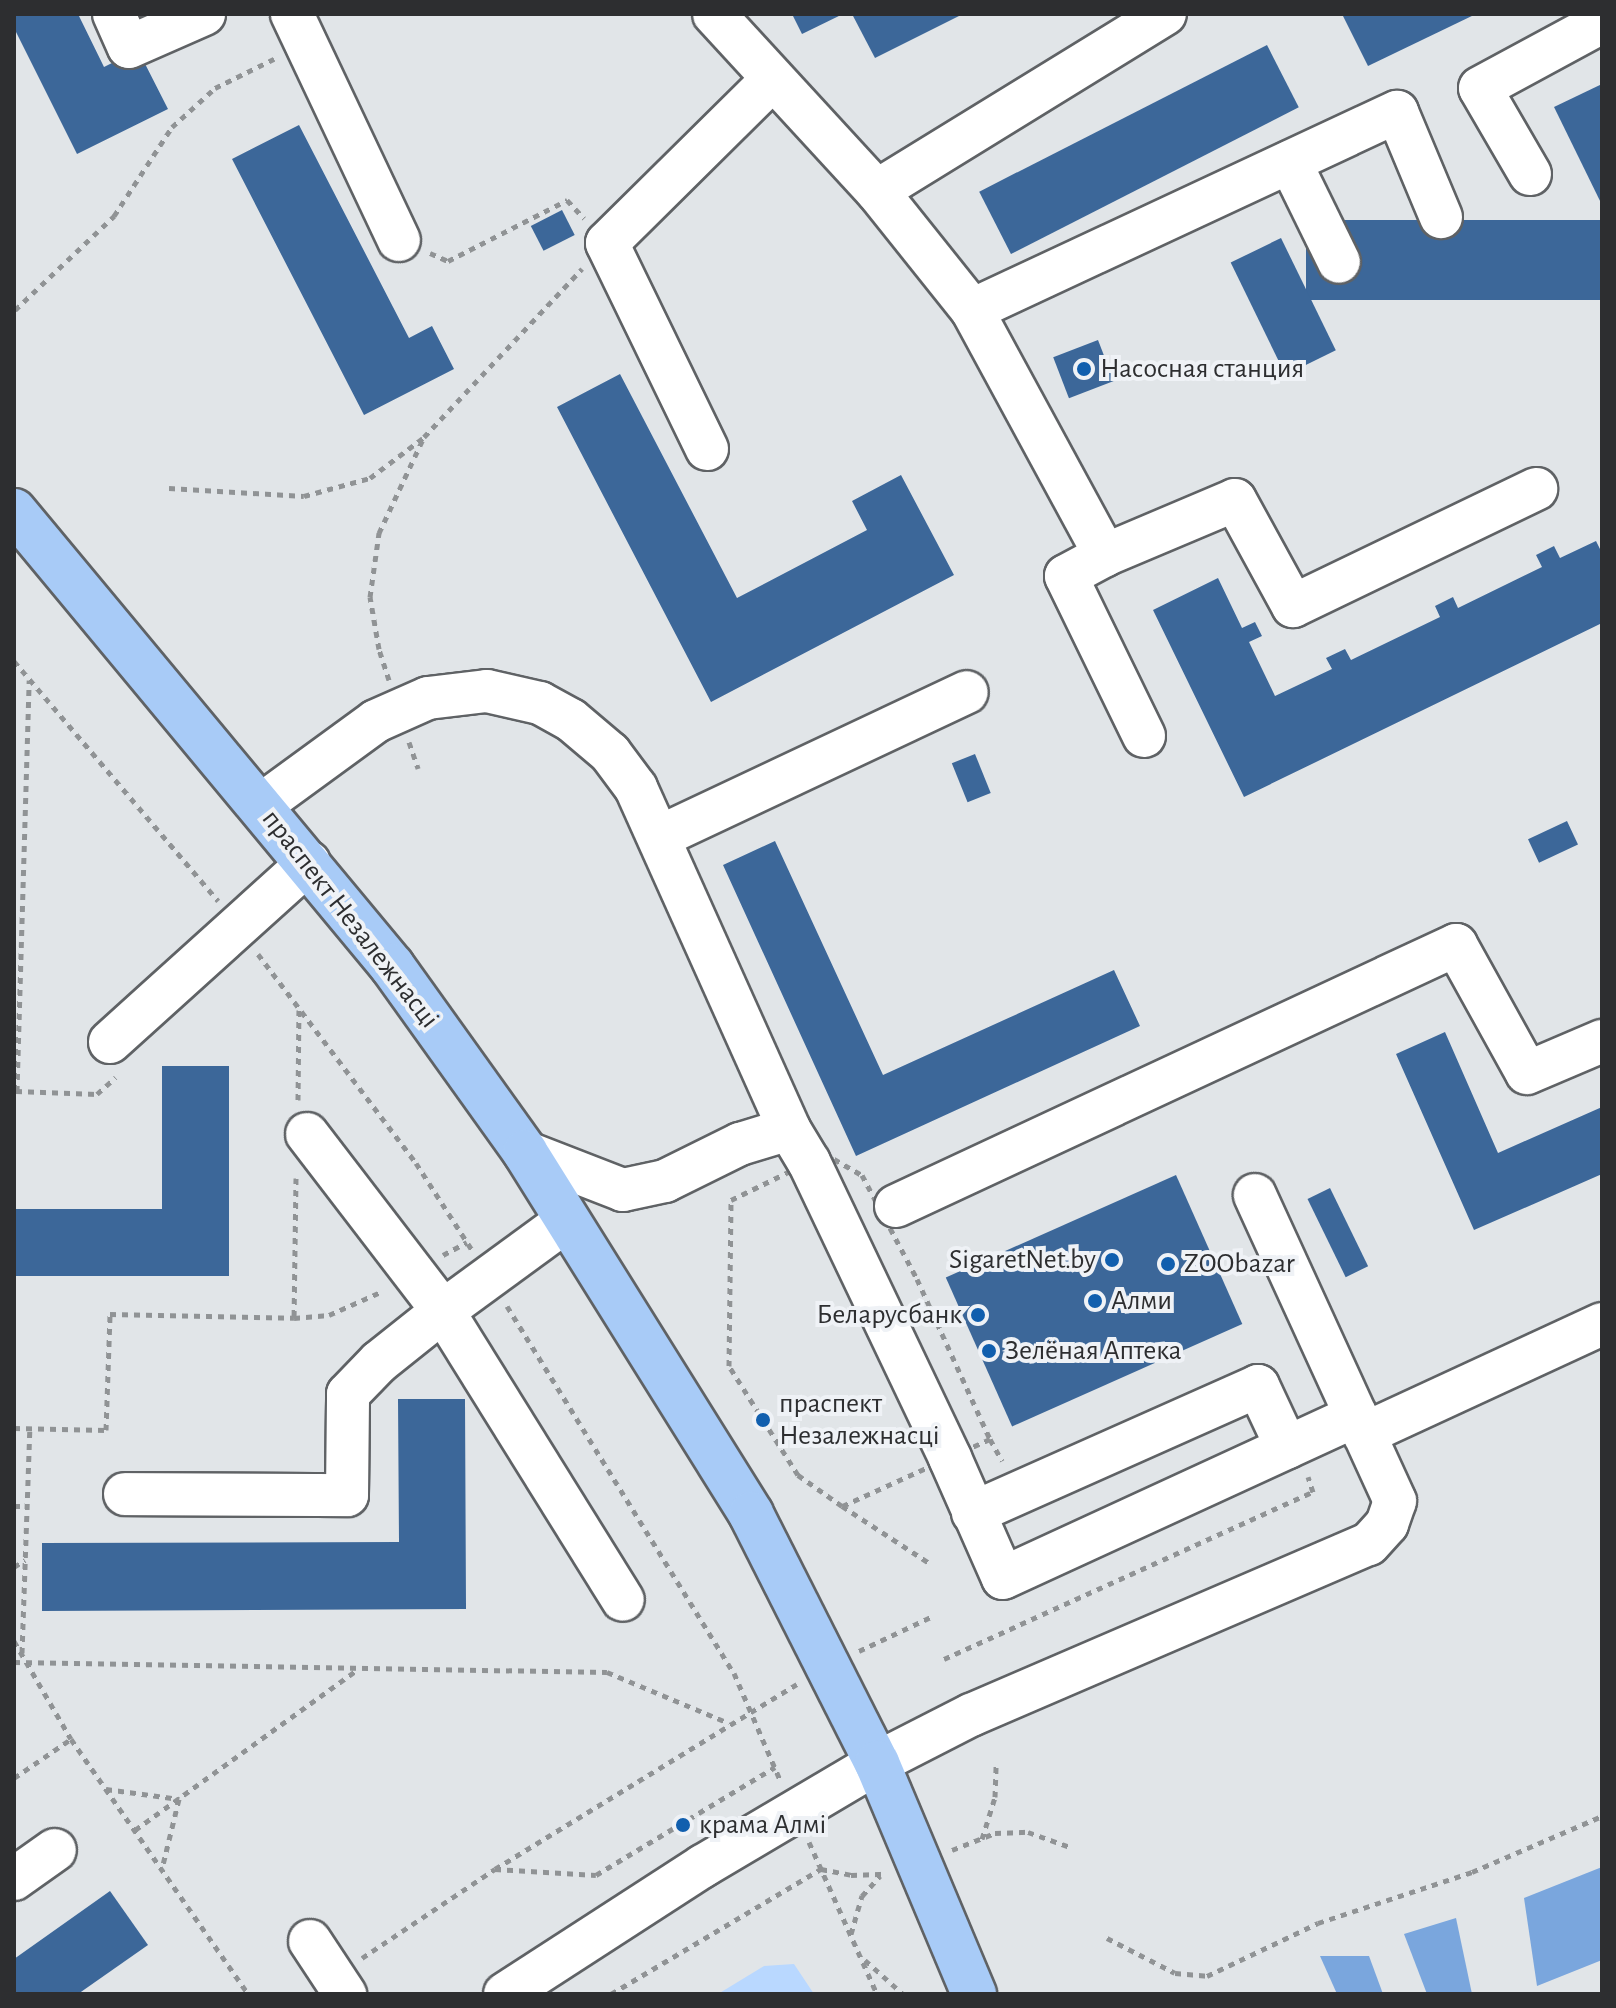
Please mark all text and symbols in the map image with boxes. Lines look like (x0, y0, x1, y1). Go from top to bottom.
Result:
place label: Насосная станция (1100, 352, 1304, 386)
marker: Насосная станция (1075, 360, 1093, 378)
street label: праспект Незалежнасці (254, 803, 446, 1035)
place label: SigaretNet.by (949, 1243, 1096, 1277)
place label: ZOObazar (1184, 1247, 1295, 1281)
marker: SigaretNet.by (1103, 1251, 1121, 1269)
marker: ZOObazar (1159, 1255, 1177, 1273)
place label: Алми (1111, 1284, 1172, 1318)
marker: Алми (1086, 1292, 1104, 1310)
place label: Беларусбанк (816, 1298, 962, 1332)
marker: Беларусбанк (969, 1306, 987, 1324)
place label: Зелёная Аптека (1005, 1334, 1181, 1368)
marker: Зелёная Аптека (980, 1342, 998, 1360)
place label: праспект Незалежнасці (779, 1387, 940, 1453)
marker: праспект Незалежнасці (754, 1411, 772, 1429)
place label: крама Алмі (699, 1808, 826, 1842)
marker: крама Алмі (674, 1816, 692, 1834)

